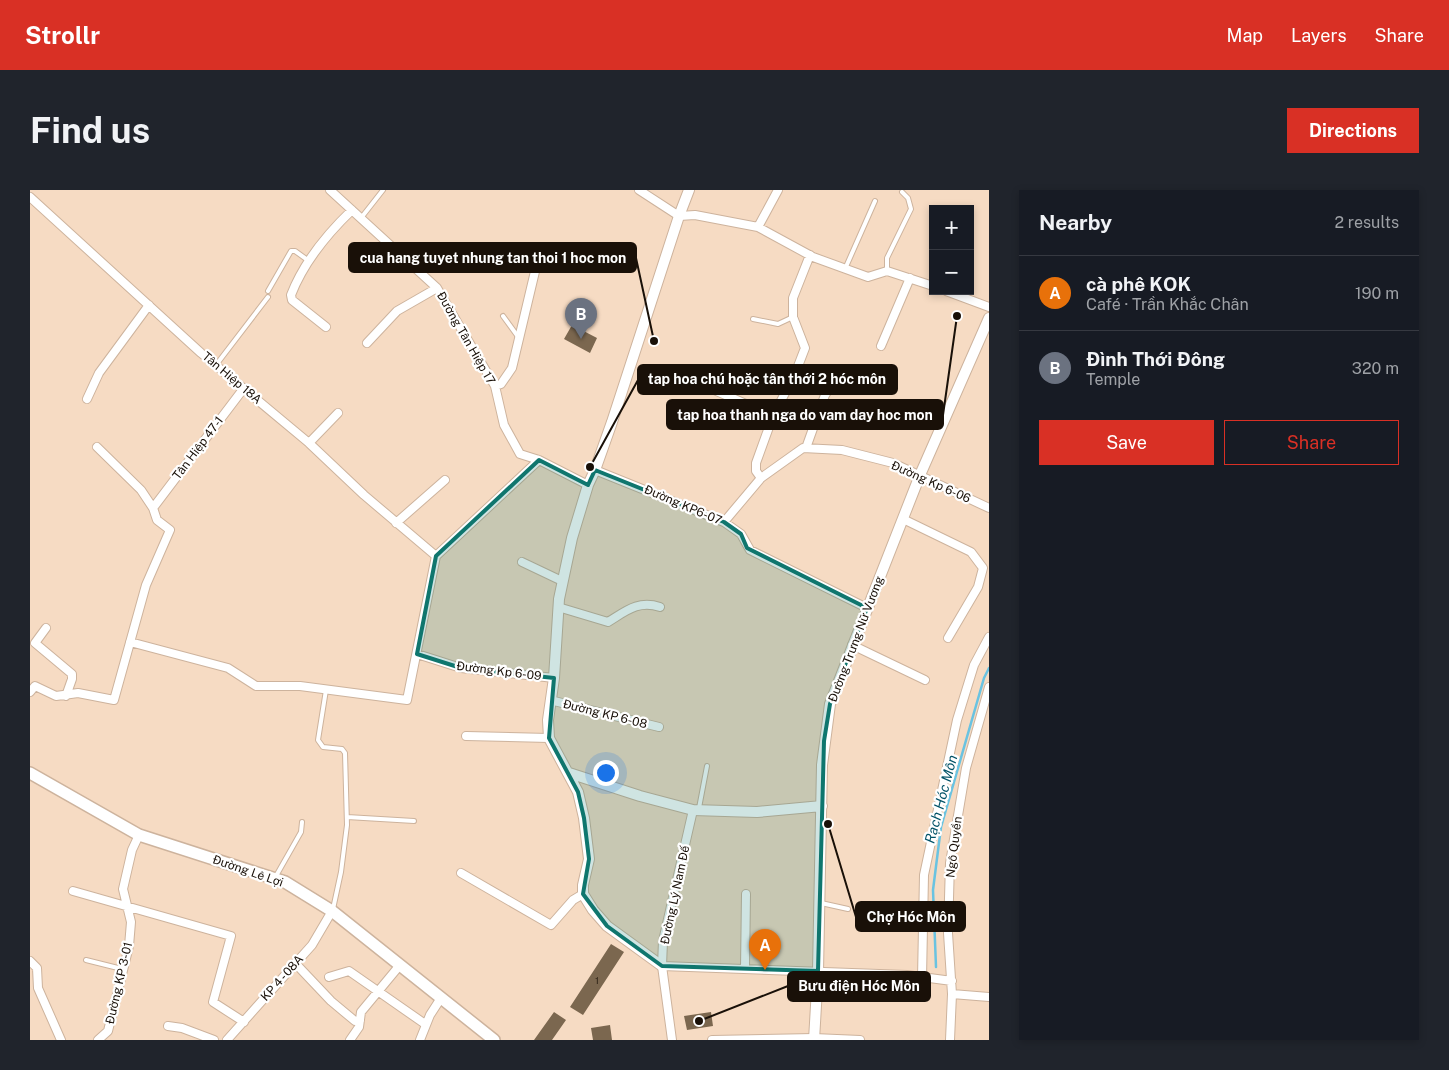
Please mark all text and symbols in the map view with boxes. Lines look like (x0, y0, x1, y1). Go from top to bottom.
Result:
text: Strollr (25, 21, 100, 49)
text: Map (1227, 25, 1263, 46)
text: Layers (1291, 25, 1347, 46)
text: Share (1375, 25, 1424, 46)
button: Directions (1287, 108, 1419, 153)
text: Find us (30, 110, 150, 151)
map controls (929, 205, 974, 295)
button: + (929, 205, 974, 250)
text: Nearby (1039, 210, 1112, 235)
text: 2 results (1334, 213, 1399, 232)
callout: cua hang tuyet nhung tan thoi 1 hoc mon (349, 243, 636, 272)
text: cua hang tuyet nhung tan thoi 1 hoc mon (360, 250, 626, 266)
button: − (929, 250, 974, 295)
text: cà phê KOK (1086, 273, 1191, 295)
text: A (1049, 284, 1061, 303)
text: 190 m (1355, 284, 1399, 303)
street label: Đường Tân Hiệp 17 (434, 289, 498, 387)
text: Café · Trần Khắc Chân (1086, 295, 1249, 314)
pin: B (565, 298, 597, 339)
text: Đình Thới Đông (1086, 348, 1225, 370)
street label: Tân Hiệp 18A (200, 349, 265, 407)
text: B (1050, 359, 1060, 378)
text: 320 m (1352, 359, 1399, 378)
callout: tap hoa chú hoặc tân thới 2 hóc môn (638, 365, 897, 394)
text: Temple (1086, 370, 1140, 389)
text: tap hoa chú hoặc tân thới 2 hóc môn (648, 371, 886, 387)
callout: tap hoa thanh nga do vam day hoc mon (667, 400, 943, 429)
text: tap hoa thanh nga do vam day hoc mon (677, 407, 933, 423)
street label: Tân Hiệp 47-1 (170, 414, 226, 482)
button: Save (1039, 420, 1214, 465)
button: Share (1224, 420, 1399, 465)
street label: Đường Kp 6-06 (889, 458, 973, 506)
street label: Đường KP6-07 (642, 482, 724, 528)
street label: Đường Trưng Nữ Vương (825, 574, 887, 704)
street label: Đường Kp 6-09 (456, 659, 542, 683)
street label: Đường KP 6-08 (561, 697, 649, 731)
water label: Rạch Hóc Môn (922, 753, 961, 845)
your location (593, 760, 619, 786)
street label: Ngô Quyền (943, 815, 965, 879)
street label: Đường Lý Nam Đế (658, 844, 692, 946)
street label: Đường Lê Lợi (211, 852, 285, 890)
callout: Chợ Hóc Môn (856, 902, 965, 931)
text: Chợ Hóc Môn (867, 909, 955, 925)
pin: A (749, 929, 781, 970)
street label: Đường KP 3-01 (103, 941, 135, 1025)
street label: KP 4 - 08A (258, 952, 307, 1004)
callout: Bưu điện Hóc Môn (788, 972, 930, 1001)
house number: 1 (595, 974, 599, 986)
text: Bưu điện Hóc Môn (798, 978, 920, 994)

